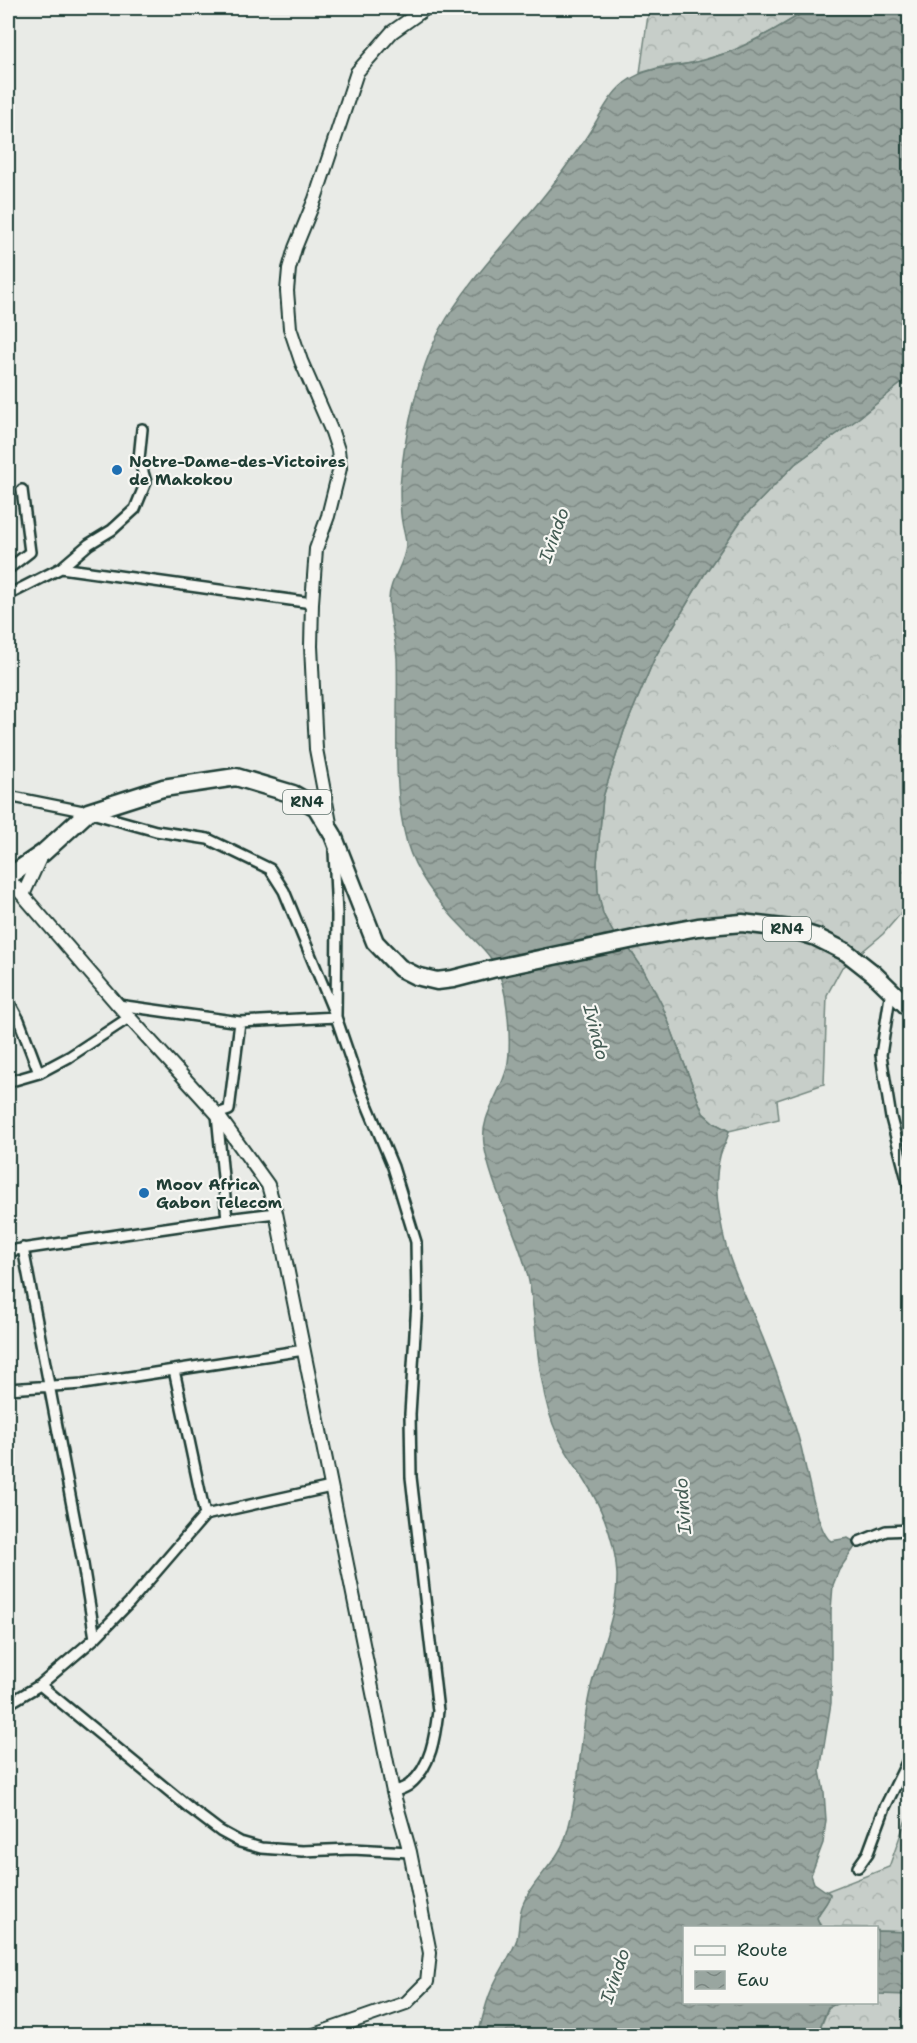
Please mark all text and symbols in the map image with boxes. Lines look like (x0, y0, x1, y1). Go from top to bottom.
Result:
place label: Notre-Dame-des-Victoires de Makokou (129, 451, 346, 490)
marker: Notre-Dame-des-Victoires de Makokou (110, 463, 124, 477)
water label: Ivindo (533, 504, 575, 567)
road number: RN4 (283, 790, 331, 814)
road number: RN4 (763, 917, 811, 941)
water label: Ivindo (577, 1001, 615, 1063)
place label: Moov Africa Gabon Telecom (156, 1174, 283, 1213)
marker: Moov Africa Gabon Telecom (137, 1186, 151, 1200)
water label: Ivindo (669, 1477, 697, 1536)
legend (683, 1926, 878, 2004)
text: Route (737, 1938, 788, 1962)
water label: Ivindo (594, 1945, 636, 2008)
text: Eau (737, 1968, 769, 1992)

